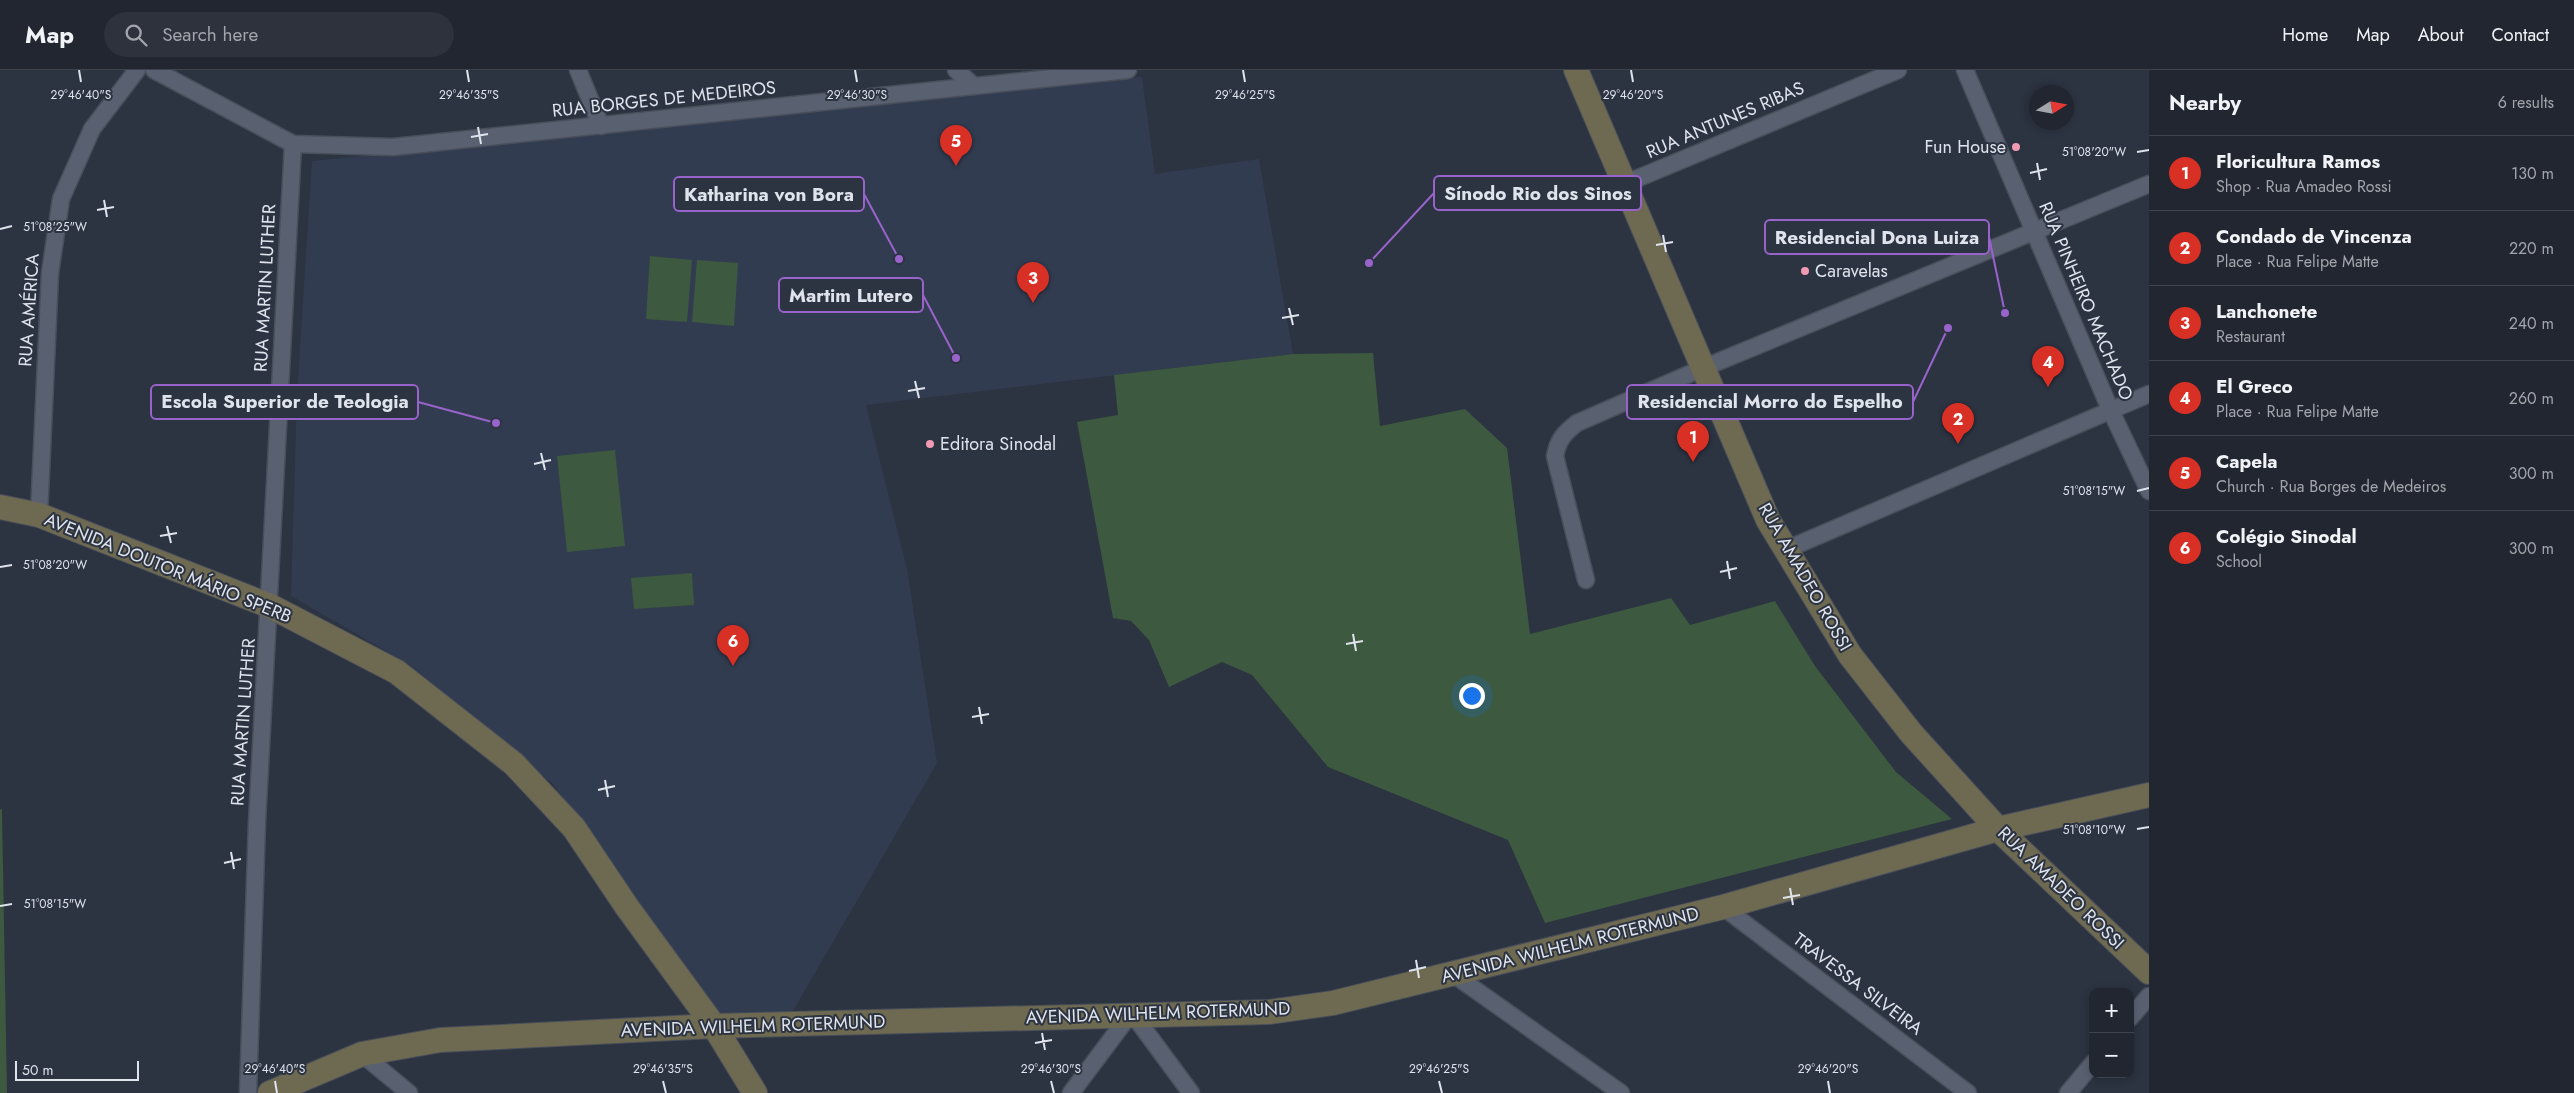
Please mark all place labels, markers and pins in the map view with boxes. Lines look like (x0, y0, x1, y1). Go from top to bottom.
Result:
pin: 5 (940, 125, 972, 166)
place label: Fun House (1924, 134, 2006, 160)
marker: Fun House (2010, 141, 2022, 153)
callout: Sínodo Rio dos Sinos (1434, 176, 1641, 210)
callout: Katharina von Bora (674, 177, 864, 211)
callout: Residencial Dona Luiza (1765, 220, 1989, 254)
place label: Caravelas (1815, 258, 1888, 284)
pin: 3 (1017, 262, 1049, 303)
marker: Caravelas (1799, 265, 1811, 277)
callout: Martim Lutero (779, 278, 923, 312)
pin: 4 (2032, 346, 2064, 387)
callout: Escola Superior de Teologia (151, 385, 418, 419)
callout: Residencial Morro do Espelho (1627, 385, 1913, 419)
pin: 2 (1942, 403, 1974, 444)
pin: 1 (1677, 421, 1709, 462)
place label: Editora Sinodal (940, 431, 1056, 457)
marker: Editora Sinodal (924, 438, 936, 450)
pin: 6 (717, 625, 749, 666)

